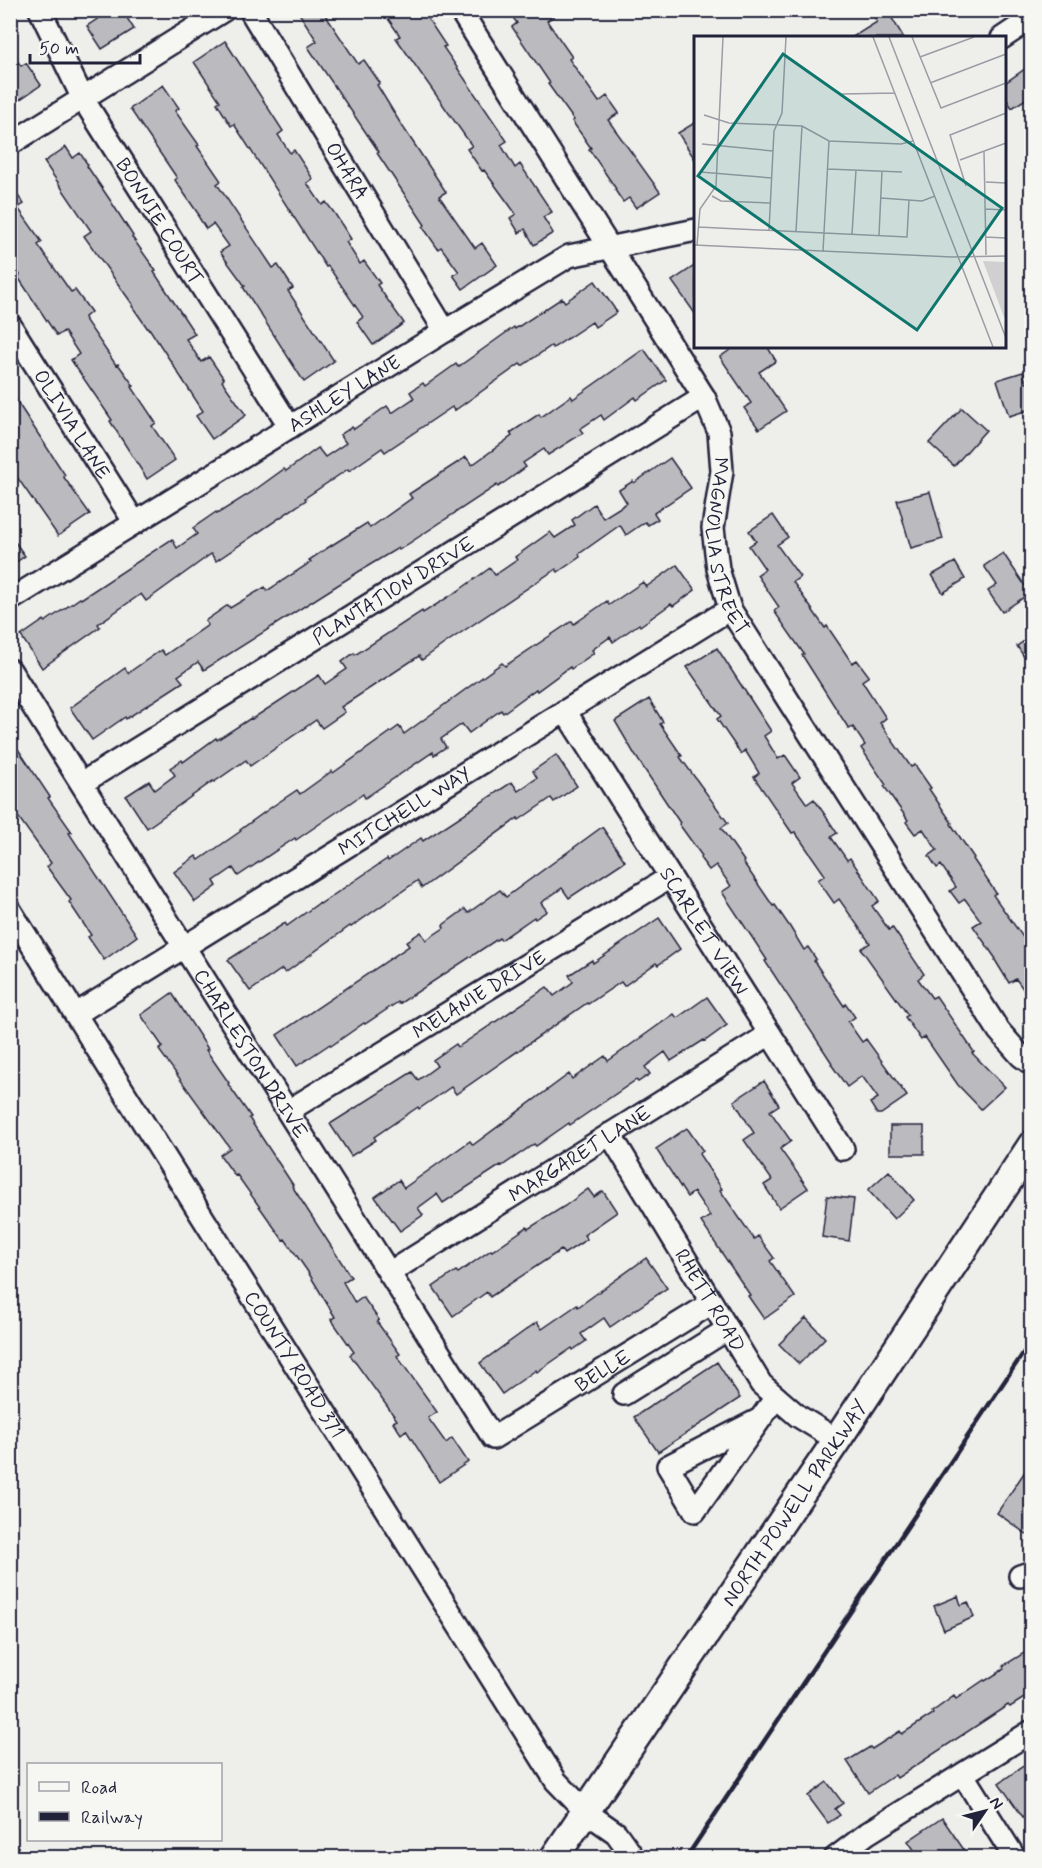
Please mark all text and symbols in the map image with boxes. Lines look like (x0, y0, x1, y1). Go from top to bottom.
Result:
scale bar (30, 27, 140, 65)
inset map (694, 36, 1006, 348)
text: 50 m (39, 37, 79, 61)
street label: OHARA (318, 137, 374, 206)
street label: BONNIE COURT (108, 153, 209, 290)
street label: ASHLEY LANE (284, 350, 406, 440)
street label: OLIVIA LANE (26, 365, 116, 485)
street label: MAGNOLIA STREET (698, 456, 755, 640)
street label: PLANTATION DRIVE (307, 531, 480, 652)
street label: MITCHELL WAY (334, 761, 476, 863)
street label: SCARLET VIEW (652, 862, 754, 1000)
street label: MELANIE DRIVE (408, 944, 551, 1046)
street label: CHARLESTON DRIVE (186, 964, 313, 1144)
street label: MARGARET LANE (504, 1100, 657, 1209)
street label: RHETT ROAD (667, 1244, 751, 1358)
street label: COUNTY ROAD 371 (237, 1286, 350, 1444)
street label: BELLE (570, 1344, 636, 1399)
street label: NORTH POWELL PARKWAY (716, 1395, 875, 1612)
legend (27, 1763, 222, 1841)
text: Road (81, 1776, 117, 1800)
north arrow (955, 1781, 1015, 1841)
text: N (984, 1793, 1008, 1814)
text: Railway (81, 1806, 143, 1830)

